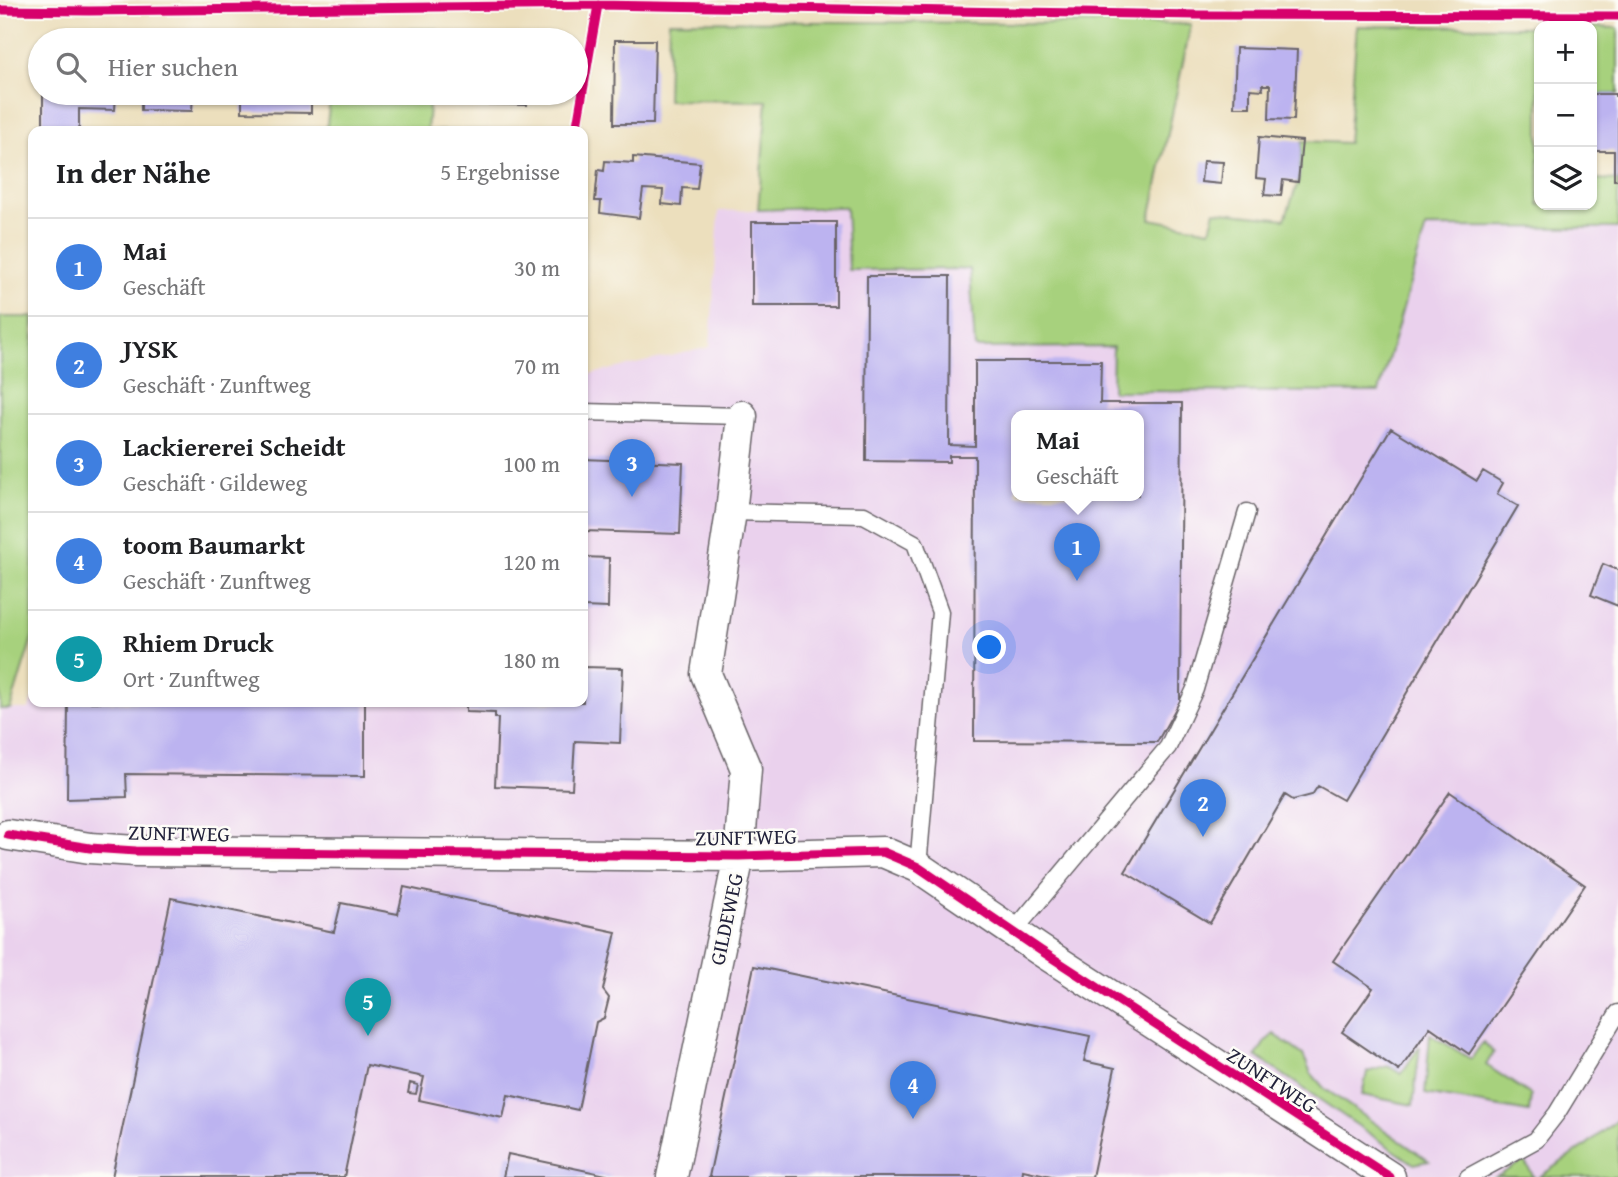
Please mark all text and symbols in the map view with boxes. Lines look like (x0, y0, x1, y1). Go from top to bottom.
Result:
map controls (1534, 21, 1597, 210)
button: + (1534, 21, 1597, 84)
search box (28, 28, 588, 105)
text: Hier suchen (108, 47, 238, 86)
icon: search (52, 48, 90, 86)
button: − (1534, 84, 1597, 147)
button: layers (1534, 147, 1597, 210)
text: In der Nähe (56, 150, 211, 194)
text: 5 Ergebnisse (440, 155, 560, 188)
text: Mai (123, 231, 167, 270)
text: 1 (73, 251, 85, 284)
text: 30 m (514, 251, 560, 284)
text: Geschäft (123, 270, 206, 303)
text: JYSK (123, 329, 178, 368)
text: 2 (73, 349, 85, 382)
text: 70 m (514, 349, 560, 382)
text: Geschäft · Zunftweg (123, 368, 311, 401)
popup (1011, 410, 1144, 501)
text: Mai (1036, 420, 1080, 459)
text: Lackiererei Scheidt (123, 427, 346, 466)
pin: 3 (609, 439, 655, 497)
text: 3 (73, 447, 85, 480)
text: 100 m (503, 447, 560, 480)
text: Geschäft (1036, 459, 1119, 492)
text: Geschäft · Gildeweg (123, 466, 307, 499)
pin: 1 (1054, 523, 1100, 581)
text: toom Baumarkt (123, 525, 305, 564)
text: 4 (73, 545, 85, 578)
text: 120 m (503, 545, 560, 578)
text: Geschäft · Zunftweg (123, 564, 311, 597)
text: Rhiem Druck (123, 623, 274, 662)
your location (972, 630, 1006, 664)
text: 5 (73, 643, 85, 676)
text: 180 m (503, 643, 560, 676)
text: Ort · Zunftweg (123, 662, 260, 695)
pin: 2 (1180, 779, 1226, 837)
street label: ZUNFTWEG (128, 817, 230, 849)
street label: ZUNFTWEG (695, 821, 797, 853)
street label: GILDEWEG (701, 870, 751, 968)
pin: 5 (345, 978, 391, 1036)
street label: ZUNFTWEG (1221, 1039, 1323, 1121)
pin: 4 (890, 1061, 936, 1119)

